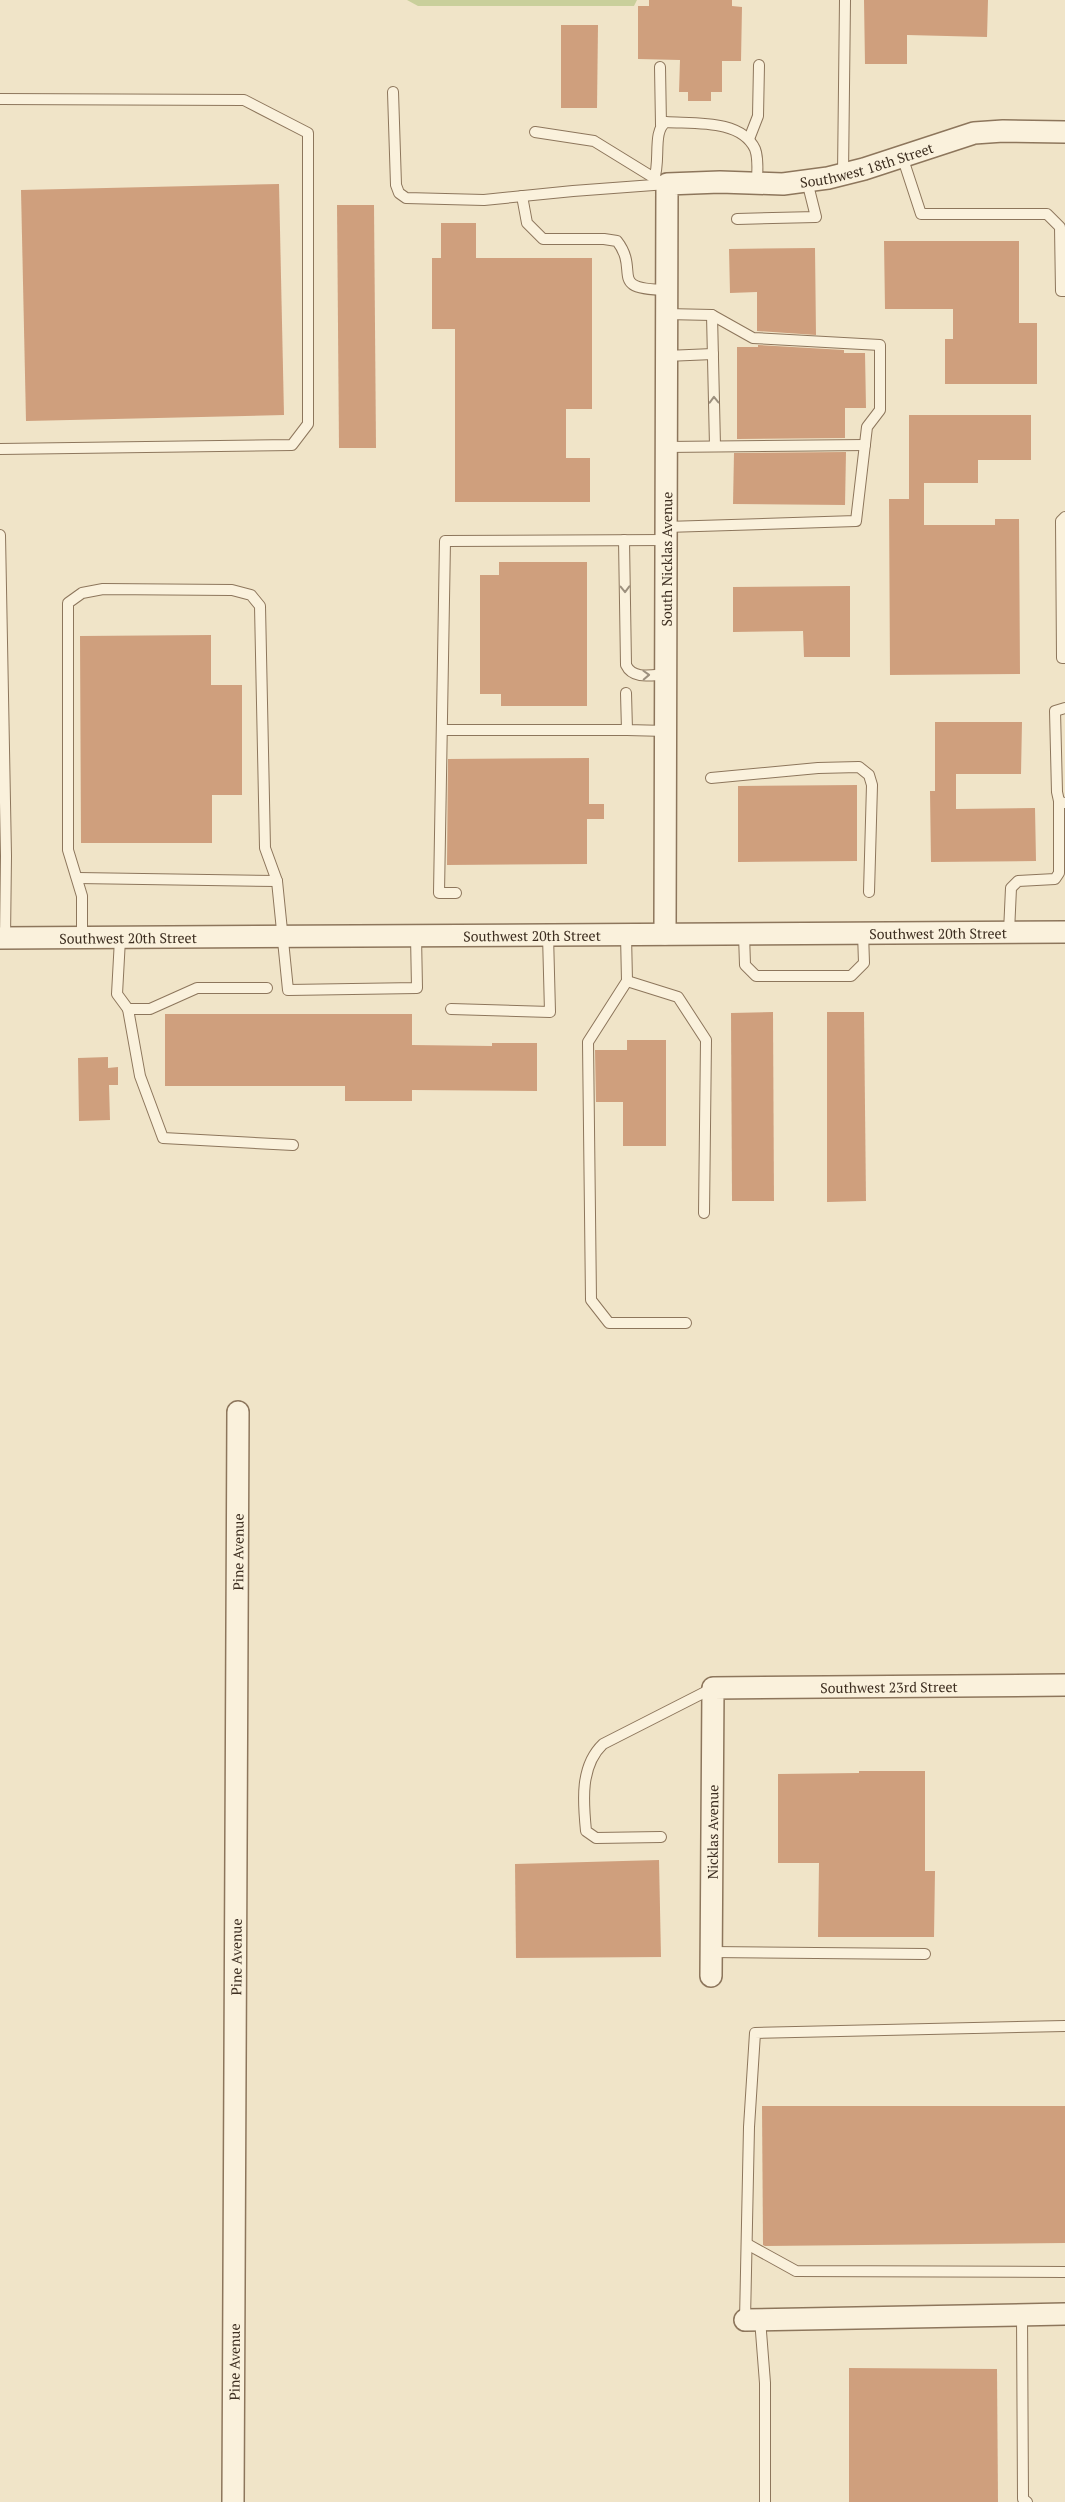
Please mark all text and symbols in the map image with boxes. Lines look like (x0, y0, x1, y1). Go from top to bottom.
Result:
street label: Southwest 18th Street (799, 137, 936, 191)
one-way arrow (708, 396, 719, 404)
street label: South Nicklas Avenue (656, 492, 676, 626)
one-way arrow (620, 586, 630, 593)
one-way arrow (643, 670, 651, 680)
street label: Southwest 20th Street (869, 923, 1008, 943)
street label: Southwest 20th Street (463, 925, 602, 945)
street label: Southwest 20th Street (59, 927, 198, 947)
street label: Pine Avenue (228, 1513, 247, 1591)
street label: Southwest 23rd Street (820, 1676, 959, 1697)
street label: Nicklas Avenue (702, 1785, 722, 1879)
street label: Pine Avenue (226, 1918, 245, 1996)
street label: Pine Avenue (224, 2323, 243, 2401)

